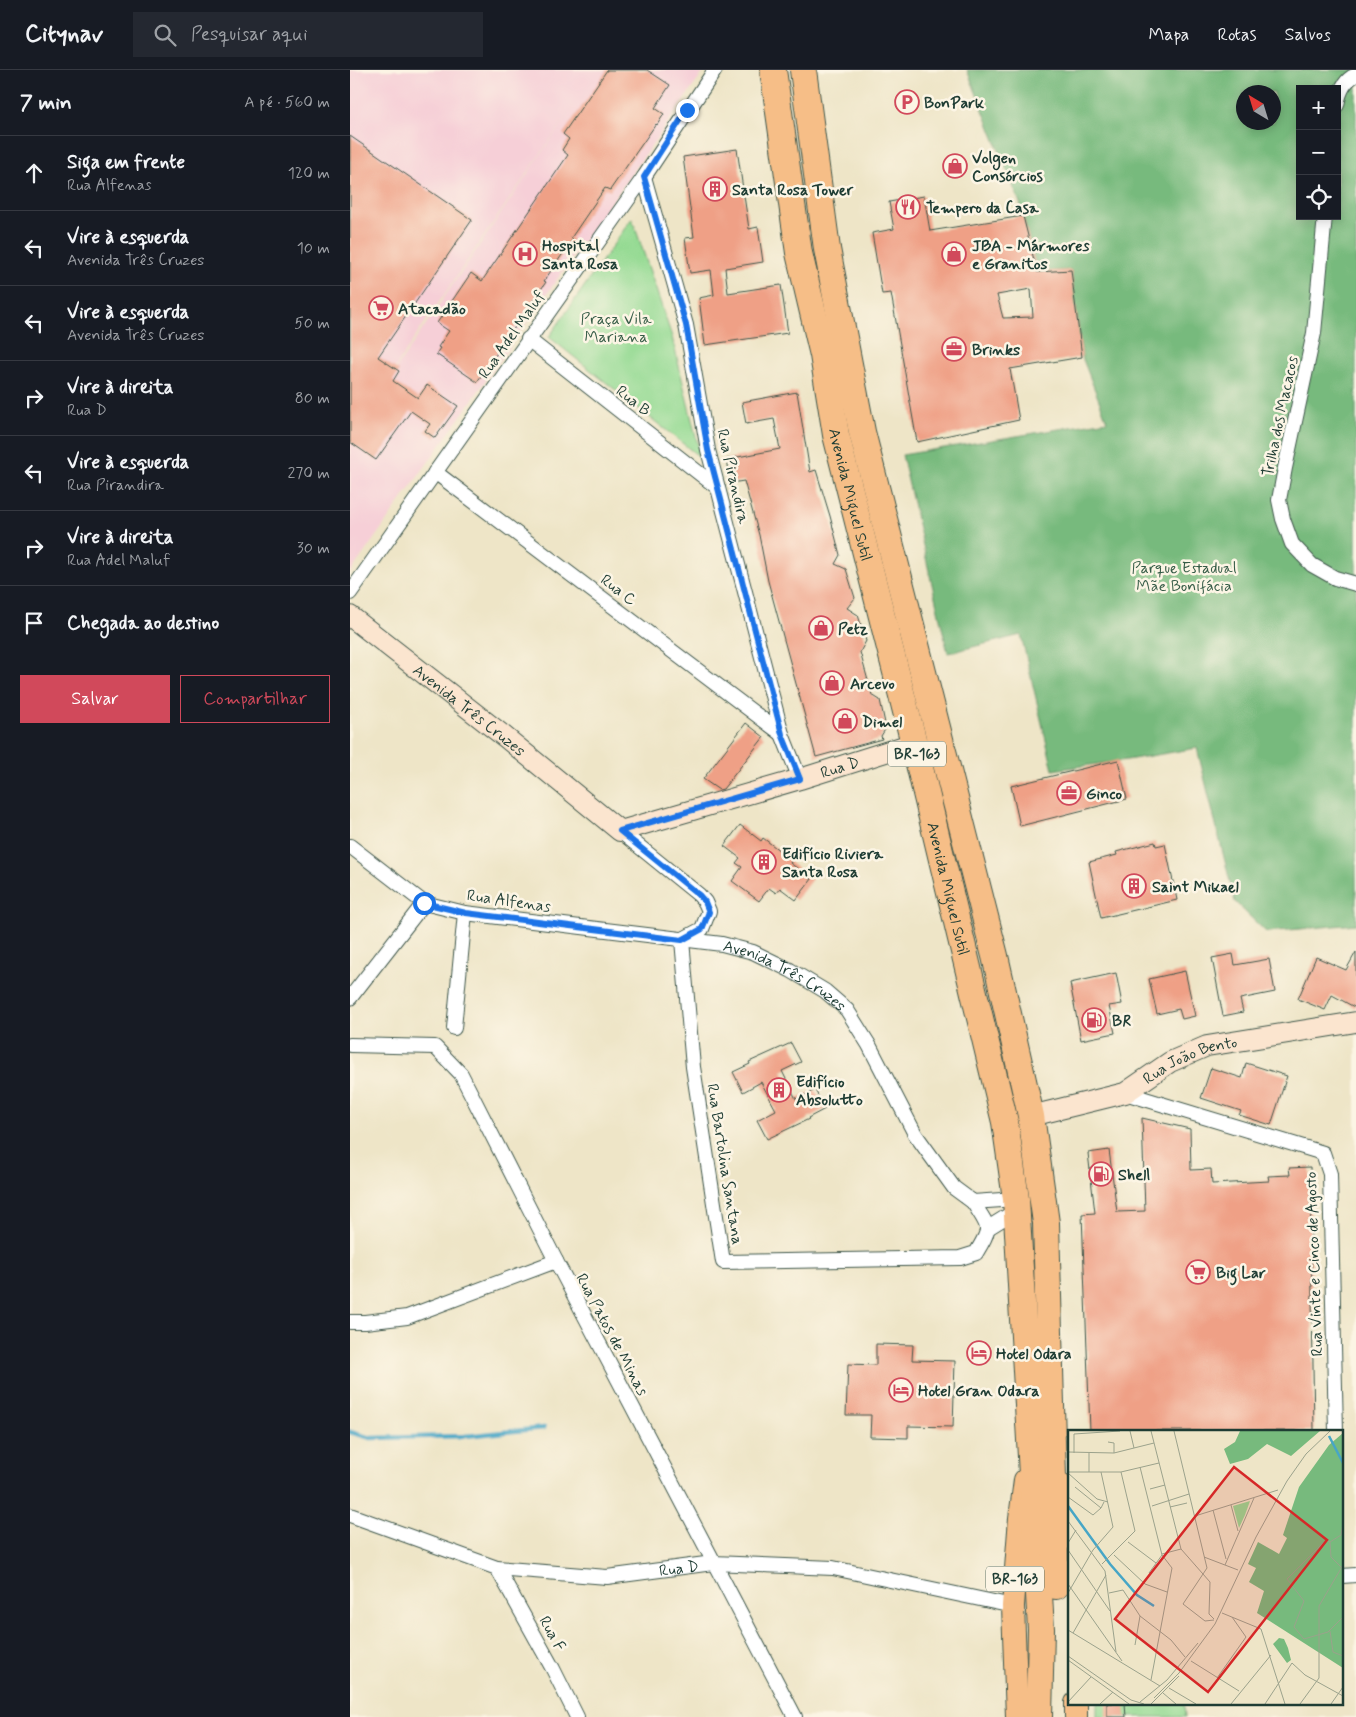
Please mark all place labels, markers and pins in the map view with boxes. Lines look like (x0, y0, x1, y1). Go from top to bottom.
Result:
parking icon: BonPark (894, 89, 920, 115)
place label: BonPark (924, 93, 985, 114)
place label: Volgen Consórcios (972, 148, 1044, 187)
shop icon: Volgen Consórcios (942, 153, 968, 179)
building icon: Santa Rosa Tower (702, 176, 728, 202)
place label: Santa Rosa Tower (732, 180, 854, 201)
restaurant icon: Tempero da Casa (895, 194, 921, 220)
place label: Tempero da Casa (926, 198, 1039, 219)
place label: Hospital Santa Rosa (542, 236, 618, 275)
place label: JBA - Mármores e Granitos (972, 236, 1090, 275)
hospital icon: Hospital Santa Rosa (512, 241, 538, 267)
shop icon: JBA - Mármores e Granitos (941, 241, 967, 267)
supermarket icon: Atacadão (368, 295, 394, 321)
place label: Atacadão (398, 299, 466, 320)
office icon: Brinks (941, 336, 967, 362)
place label: Brinks (972, 340, 1020, 361)
shop icon: Petz (808, 615, 834, 641)
place label: Petz (838, 619, 868, 640)
shop icon: Arcevo (819, 670, 845, 696)
place label: Arcevo (850, 674, 895, 695)
shop icon: Dimel (832, 708, 858, 734)
place label: Dimel (862, 712, 902, 733)
office icon: Ginco (1056, 780, 1082, 806)
place label: Ginco (1086, 784, 1122, 805)
place label: Edifício Riviera Santa Rosa (782, 844, 883, 883)
building icon: Edifício Riviera Santa Rosa (751, 849, 777, 875)
building icon: Saint Mikael (1121, 873, 1147, 899)
place label: Saint Mikael (1152, 877, 1239, 898)
fuel station icon: BR (1081, 1007, 1107, 1033)
place label: BR (1112, 1011, 1131, 1032)
place label: Edifício Absolutto (796, 1072, 863, 1111)
building icon: Edifício Absolutto (766, 1077, 792, 1103)
fuel station icon: Shell (1088, 1161, 1114, 1187)
place label: Shell (1118, 1165, 1150, 1186)
supermarket icon: Big Lar (1185, 1259, 1211, 1285)
place label: Big Lar (1216, 1263, 1266, 1286)
hotel icon: Hotel Odara (966, 1340, 992, 1366)
place label: Hotel Odara (996, 1344, 1072, 1365)
hotel icon: Hotel Gran Odara (888, 1377, 914, 1403)
place label: Hotel Gran Odara (918, 1381, 1039, 1402)

